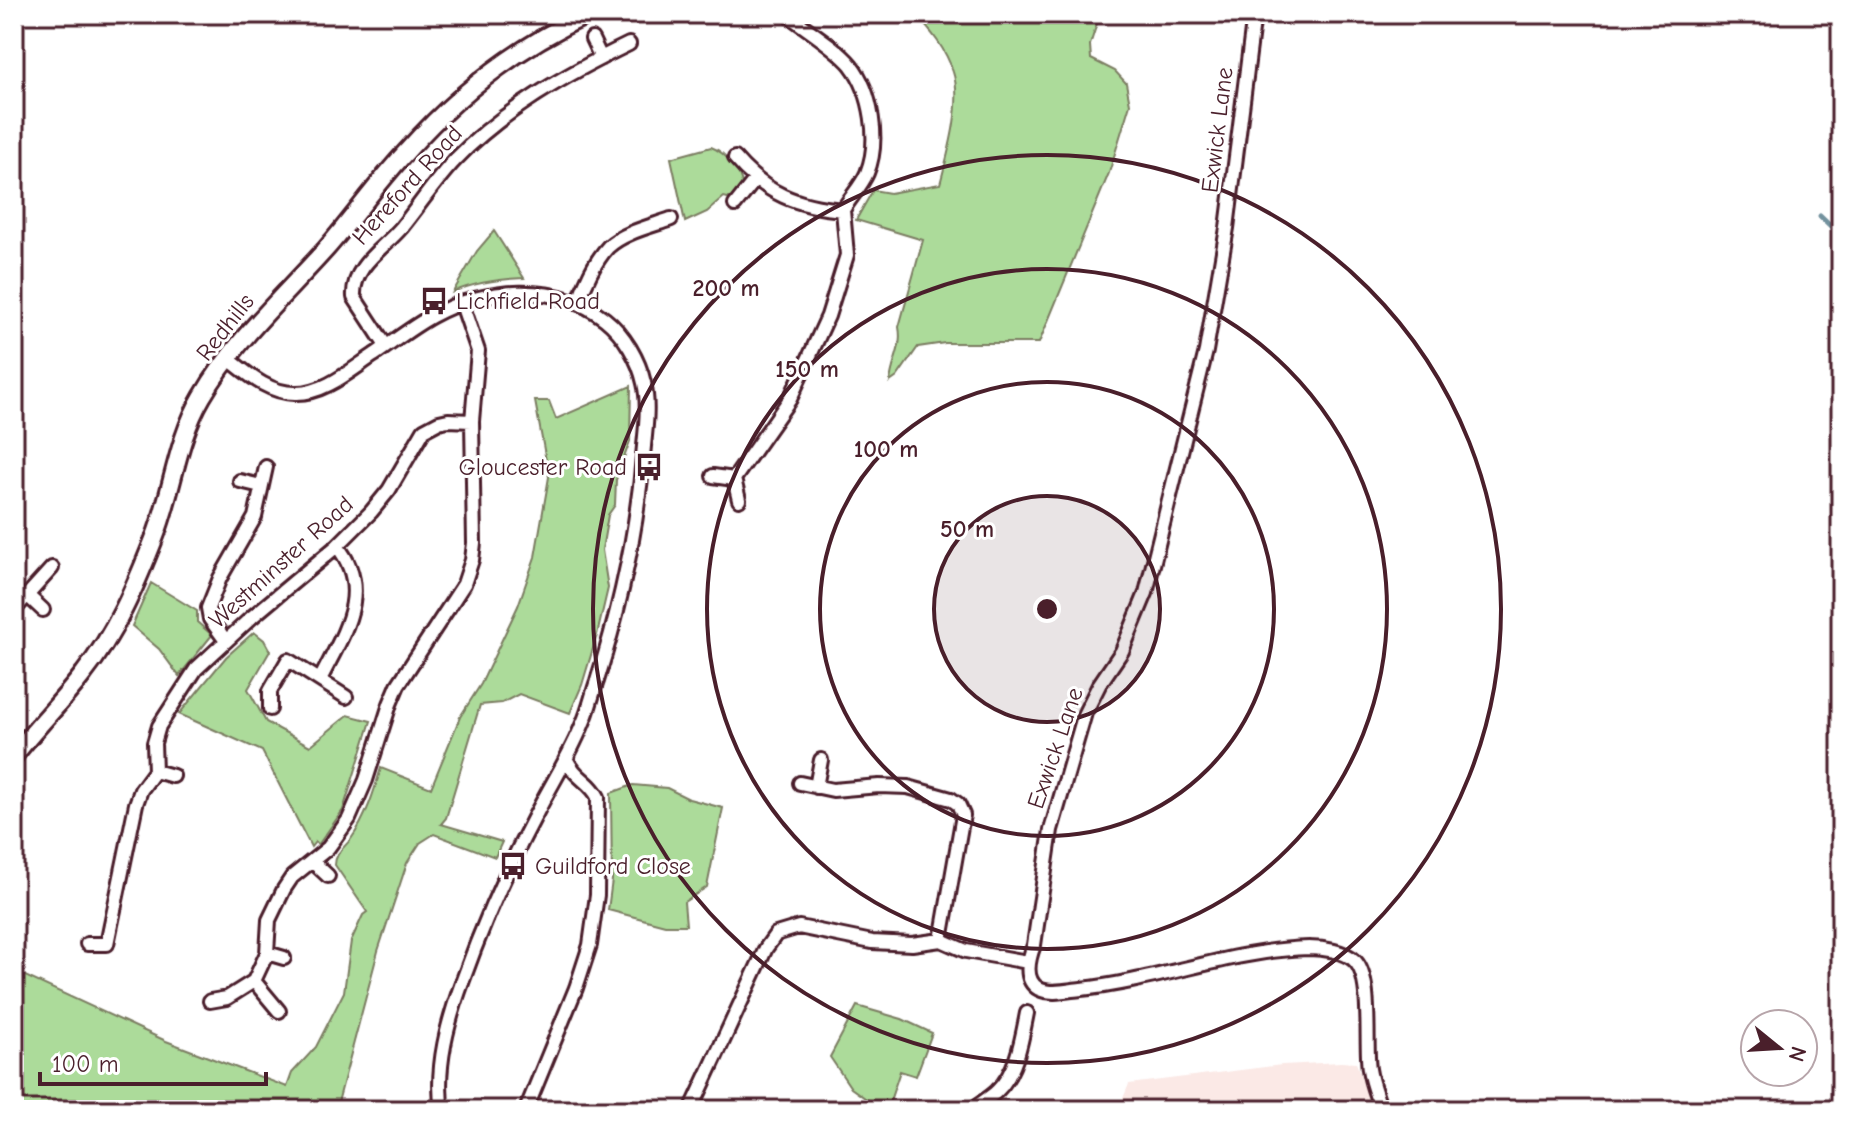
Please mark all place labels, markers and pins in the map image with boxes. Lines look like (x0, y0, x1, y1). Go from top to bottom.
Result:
bus stop icon: Lichfield Road (419, 286, 449, 316)
place label: Lichfield Road (456, 287, 600, 315)
bus stop icon: Gloucester Road (634, 452, 664, 482)
place label: Gloucester Road (458, 453, 627, 481)
centre of rings (1033, 595, 1061, 623)
bus stop icon: Guildford Close (498, 851, 528, 881)
place label: Guildford Close (535, 852, 691, 880)

